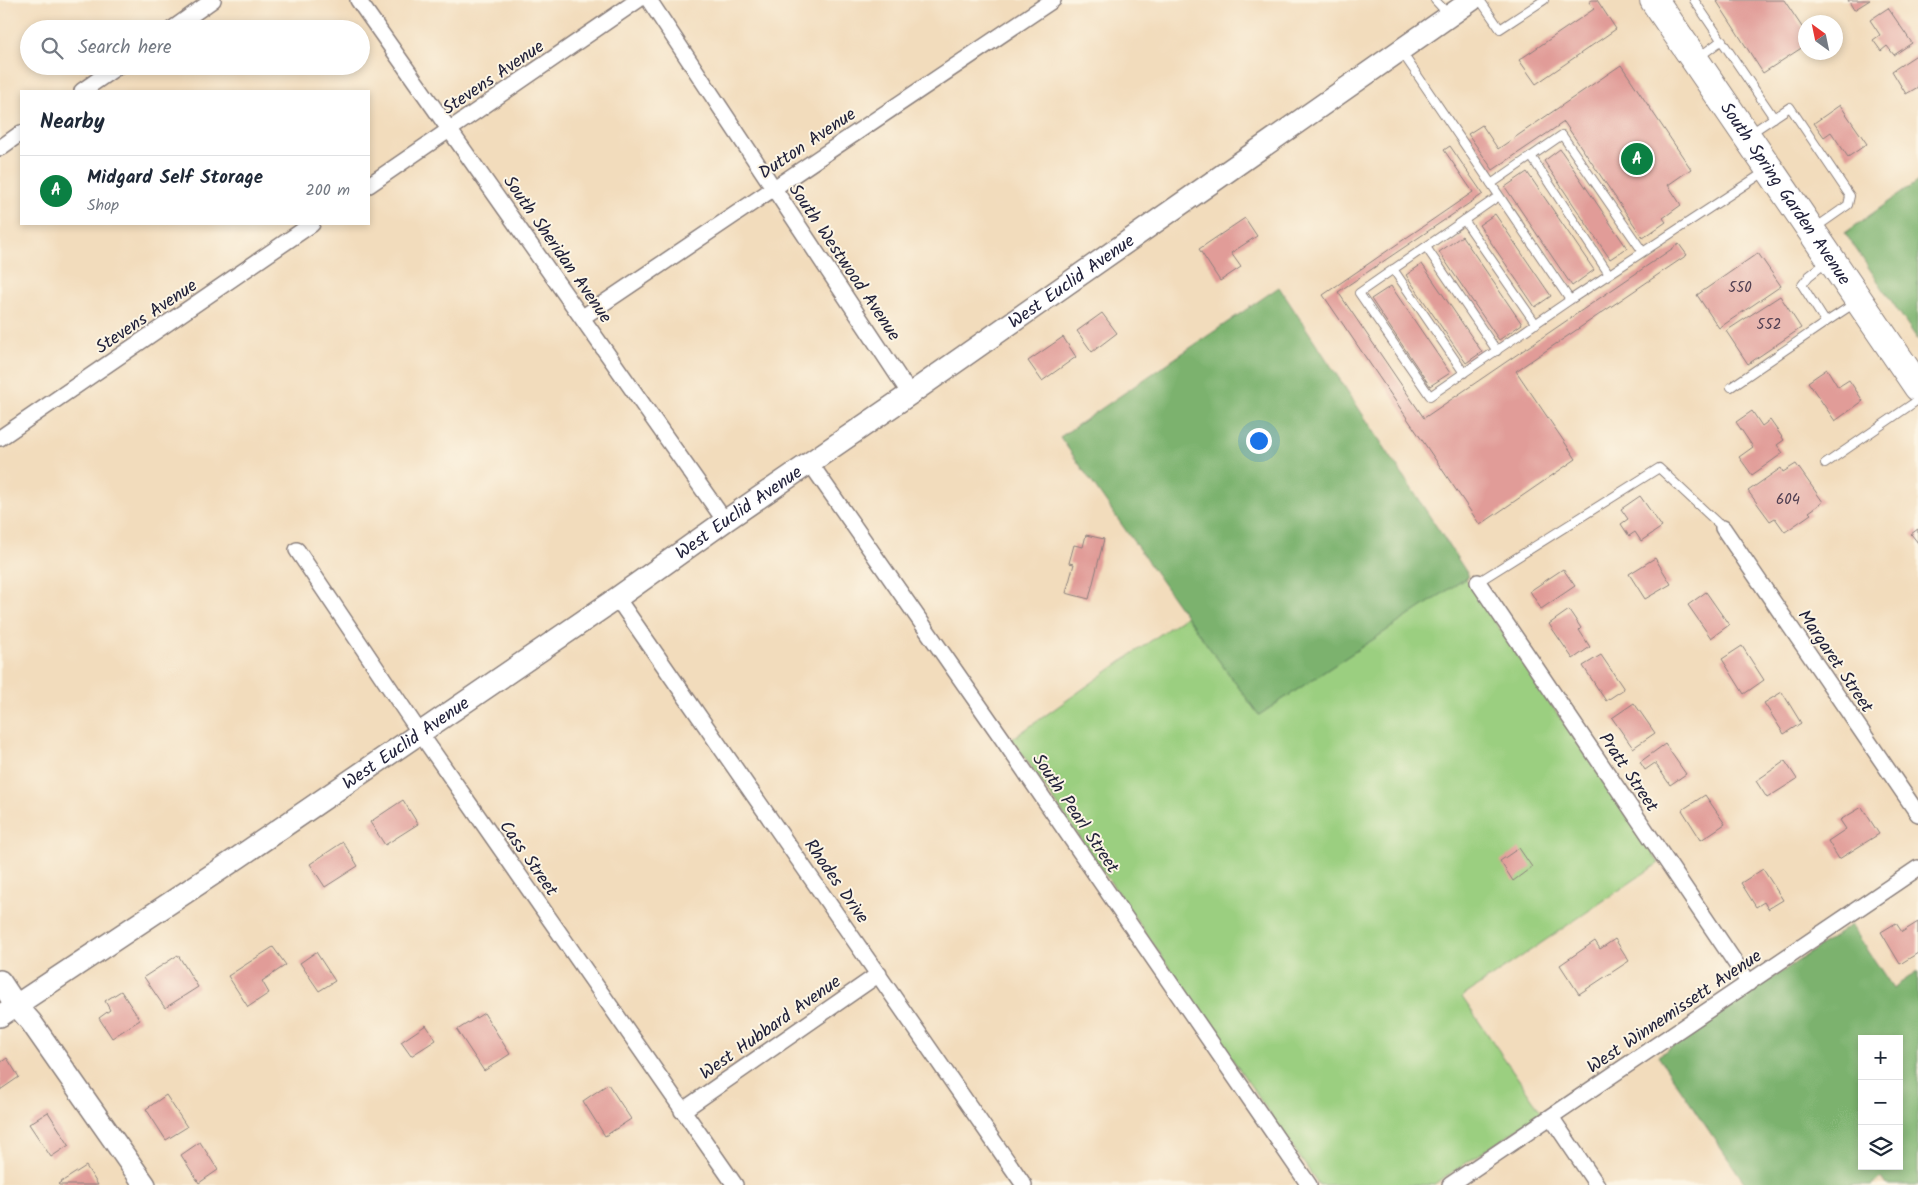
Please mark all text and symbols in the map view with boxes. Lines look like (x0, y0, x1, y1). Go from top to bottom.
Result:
north arrow (1798, 15, 1843, 60)
search box (20, 20, 370, 75)
text: Search here (78, 33, 172, 63)
street label: Stevens Avenue (437, 33, 551, 123)
icon: search (38, 34, 66, 62)
street label: South Spring Garden Avenue (1712, 97, 1858, 292)
street label: Dutton Avenue (753, 101, 862, 188)
text: Nearby (40, 106, 105, 139)
pin: A (1621, 140, 1653, 178)
text: Midgard Self Storage (87, 163, 263, 193)
street label: South Sheridan Avenue (495, 170, 619, 330)
text: A (51, 178, 61, 203)
text: 200 m (306, 178, 350, 203)
street label: South Westwood Avenue (780, 178, 907, 347)
text: Shop (87, 193, 119, 218)
street label: West Euclid Avenue (1002, 228, 1141, 337)
street label: Stevens Avenue (90, 272, 204, 362)
house number: 550 (1728, 276, 1752, 300)
house number: 552 (1757, 313, 1781, 337)
your location (1246, 428, 1272, 454)
street label: West Euclid Avenue (670, 459, 809, 568)
house number: 604 (1776, 488, 1800, 512)
street label: Margaret Street (1789, 604, 1881, 720)
street label: West Euclid Avenue (337, 690, 476, 798)
street label: Pratt Street (1590, 727, 1666, 820)
street label: South Pearl Street (1024, 748, 1126, 881)
street label: Cass Street (491, 815, 565, 904)
street label: Rhodes Drive (796, 833, 876, 930)
street label: West Winnemissett Avenue (1581, 943, 1768, 1082)
street label: West Hubbard Avenue (694, 968, 848, 1088)
map controls (1858, 1035, 1903, 1170)
button: + (1858, 1035, 1903, 1080)
button: − (1858, 1080, 1903, 1125)
button: layers (1858, 1125, 1903, 1170)

